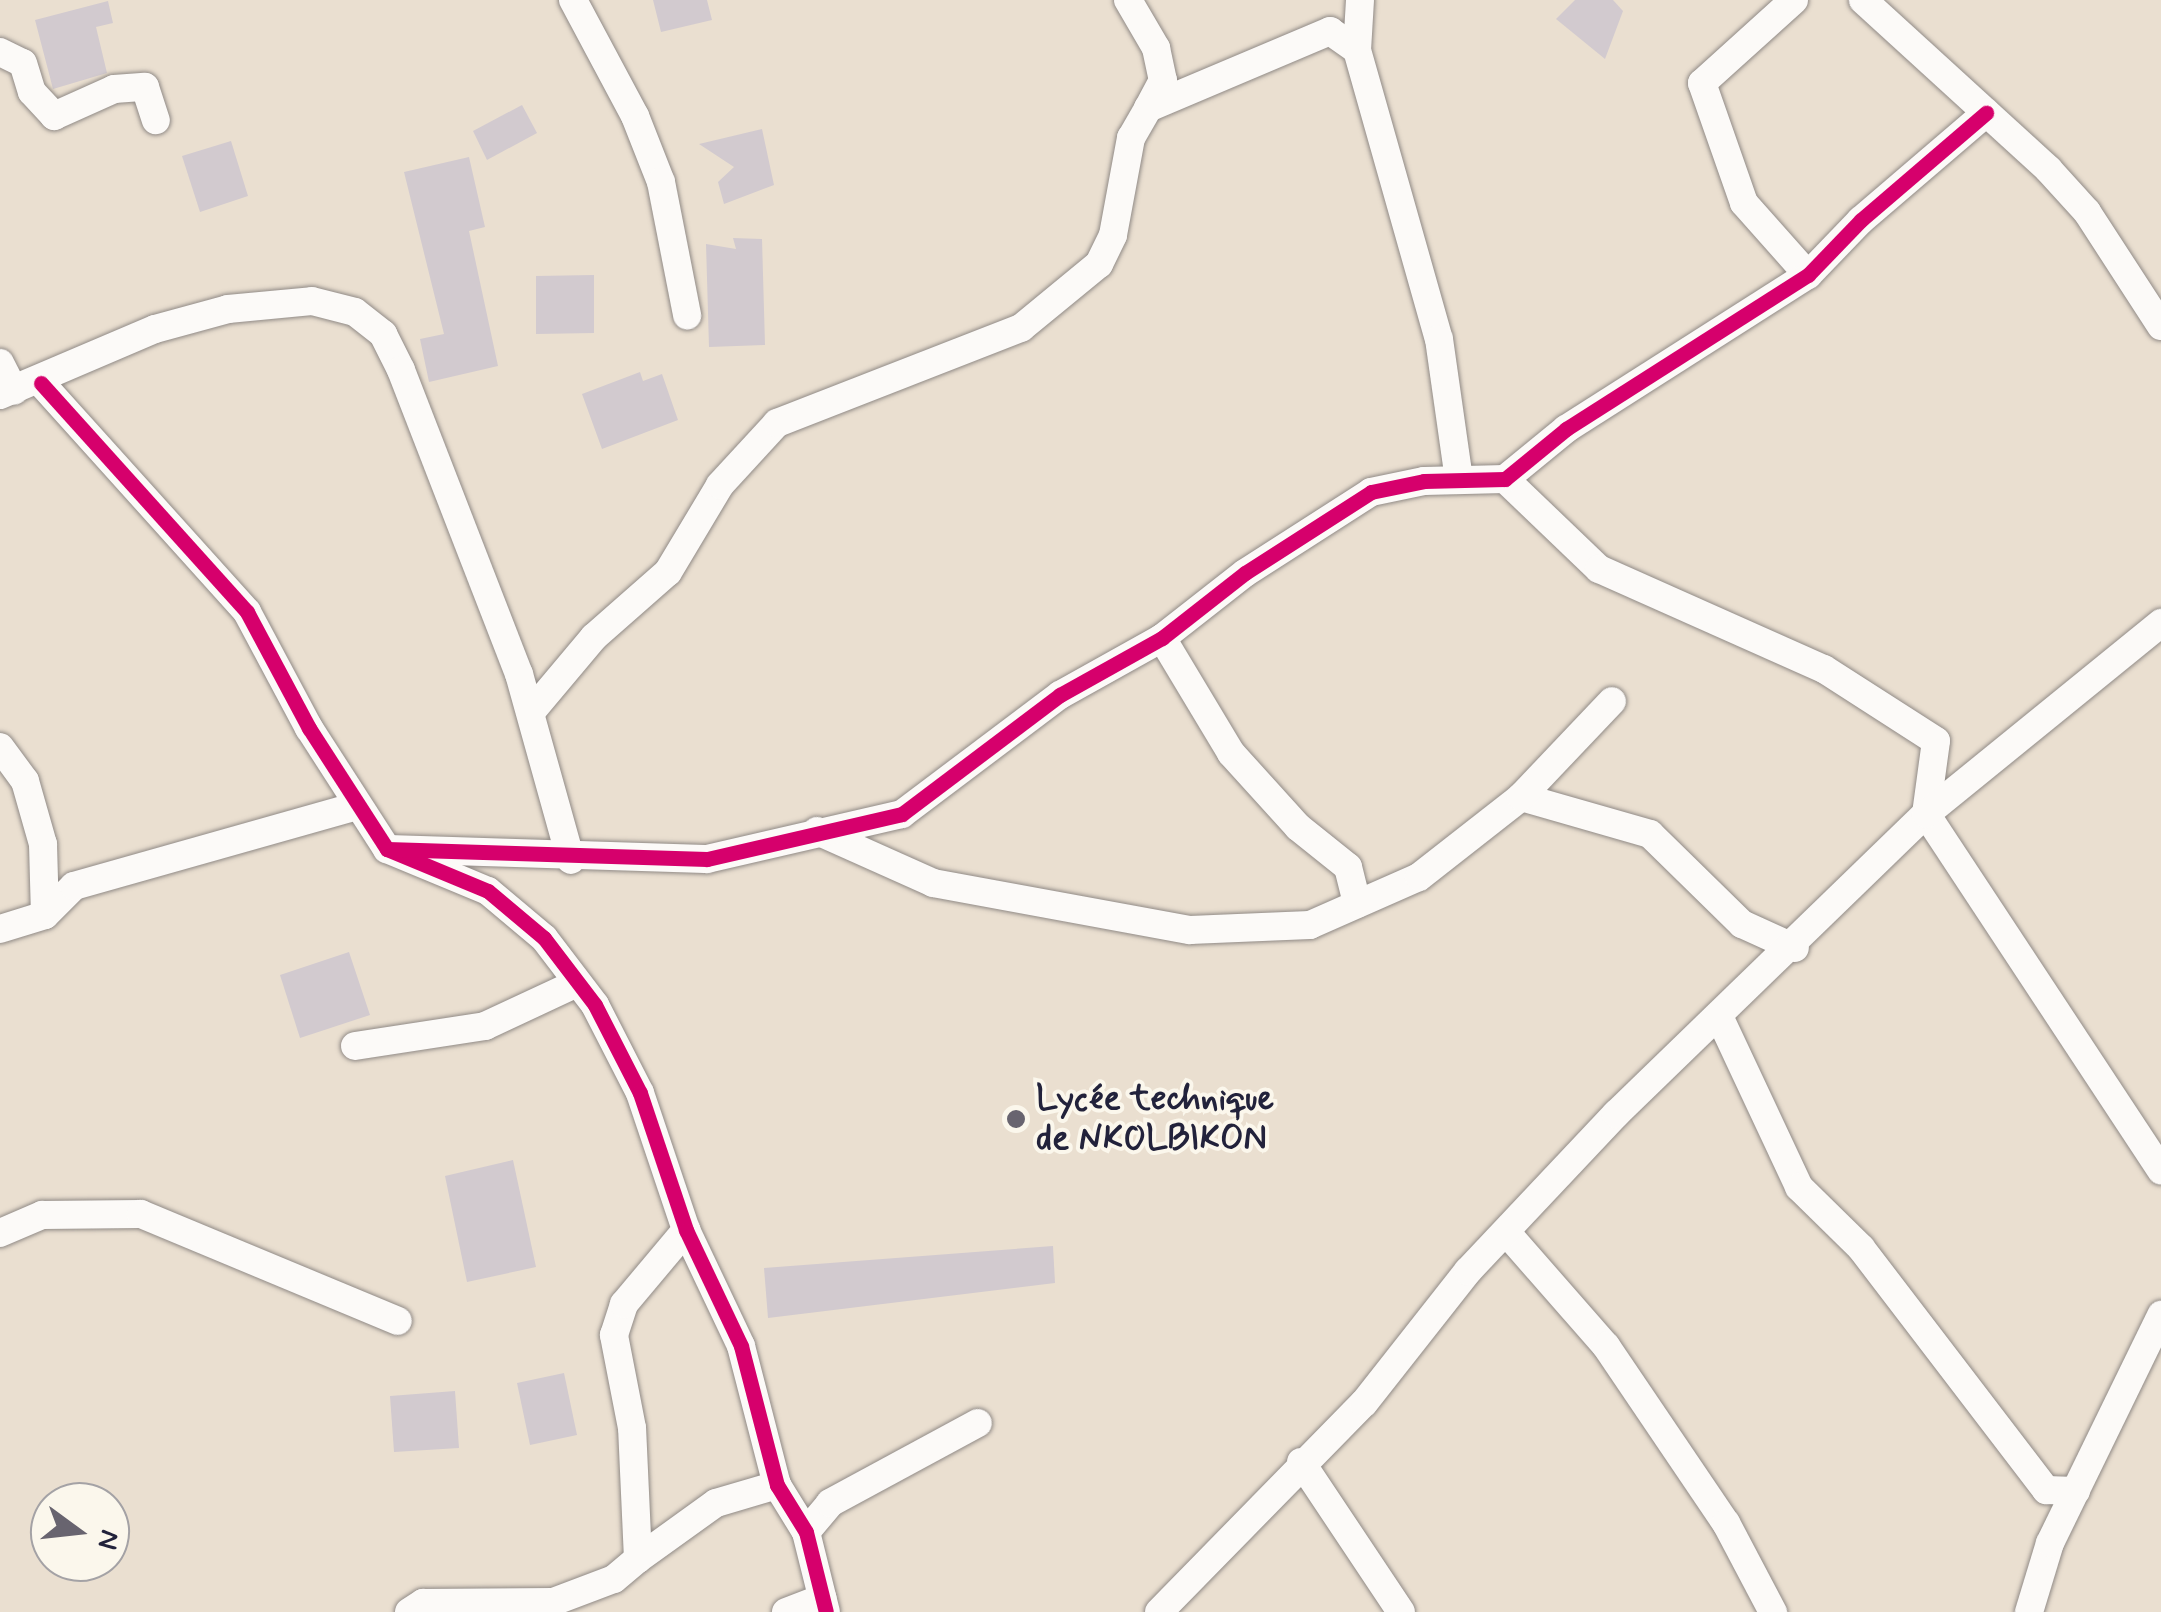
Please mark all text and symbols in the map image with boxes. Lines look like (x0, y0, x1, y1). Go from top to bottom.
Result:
place label: Lycée technique de NKOLBIKON (1036, 1078, 1280, 1160)
marker: Lycée technique de NKOLBIKON (1005, 1108, 1027, 1130)
north arrow (30, 1482, 130, 1582)
text: N (87, 1526, 128, 1553)

